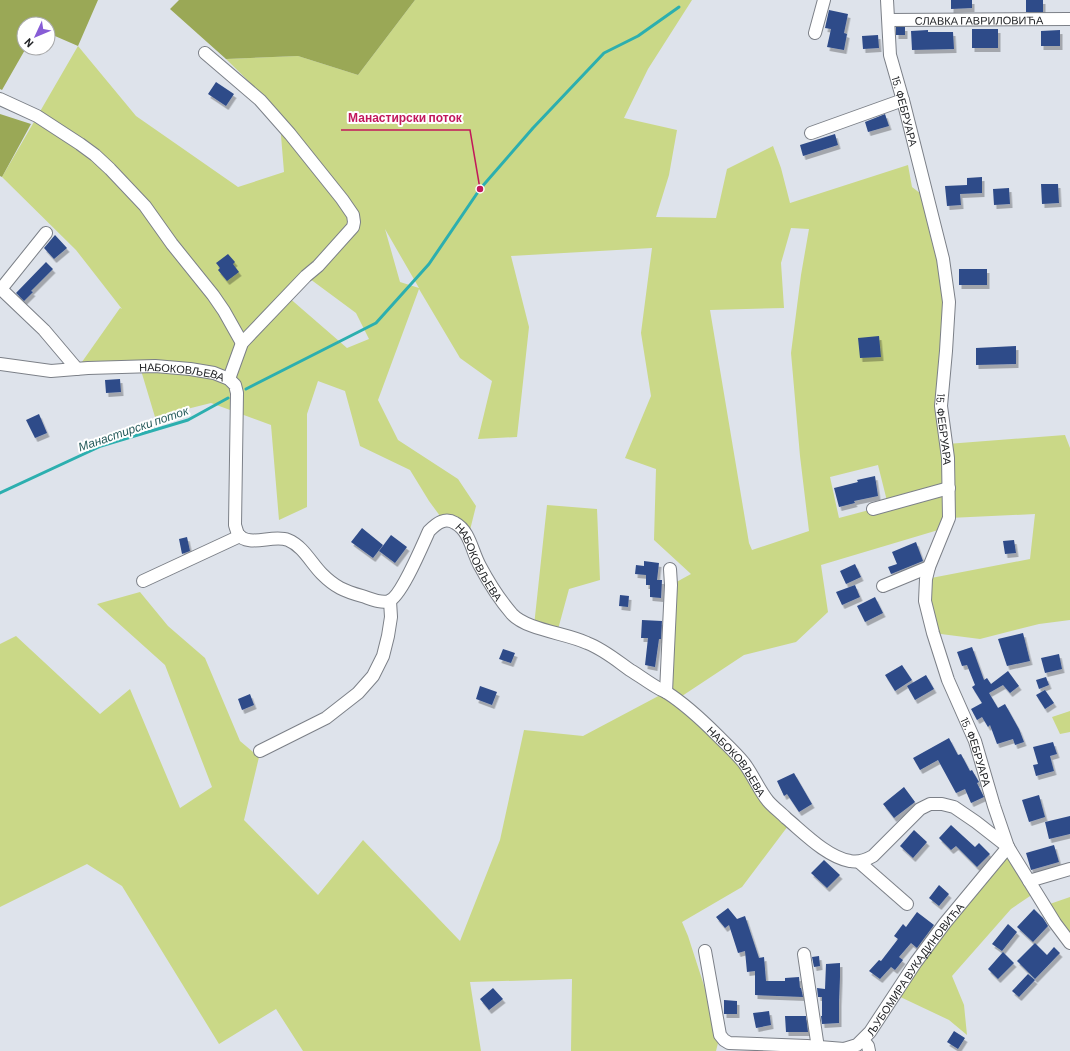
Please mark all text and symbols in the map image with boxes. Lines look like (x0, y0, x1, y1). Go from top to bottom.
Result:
street label: СЛАВКА ГАВРИЛОВИЋА (915, 13, 1044, 26)
north arrow (16, 16, 56, 56)
text: N (21, 36, 36, 50)
street label: 15. ФЕБРУАРА (890, 74, 921, 148)
callout: Манастирски поток (341, 106, 470, 130)
text: Манастирски поток (348, 110, 463, 125)
street label: НАБОКОВЉЕВА (139, 359, 227, 383)
street label: 15. ФЕБРУАРА (935, 393, 955, 466)
water label: Манастирски поток (76, 402, 192, 454)
street label: НАБОКОВЉЕВА (453, 520, 506, 603)
street label: 15. ФЕБРУАРА (959, 715, 995, 788)
street label: НАБОКОВЉЕВА (705, 723, 769, 799)
street label: ЉУБОМИРА ВУКАДИНОВИЋА (863, 899, 966, 1038)

